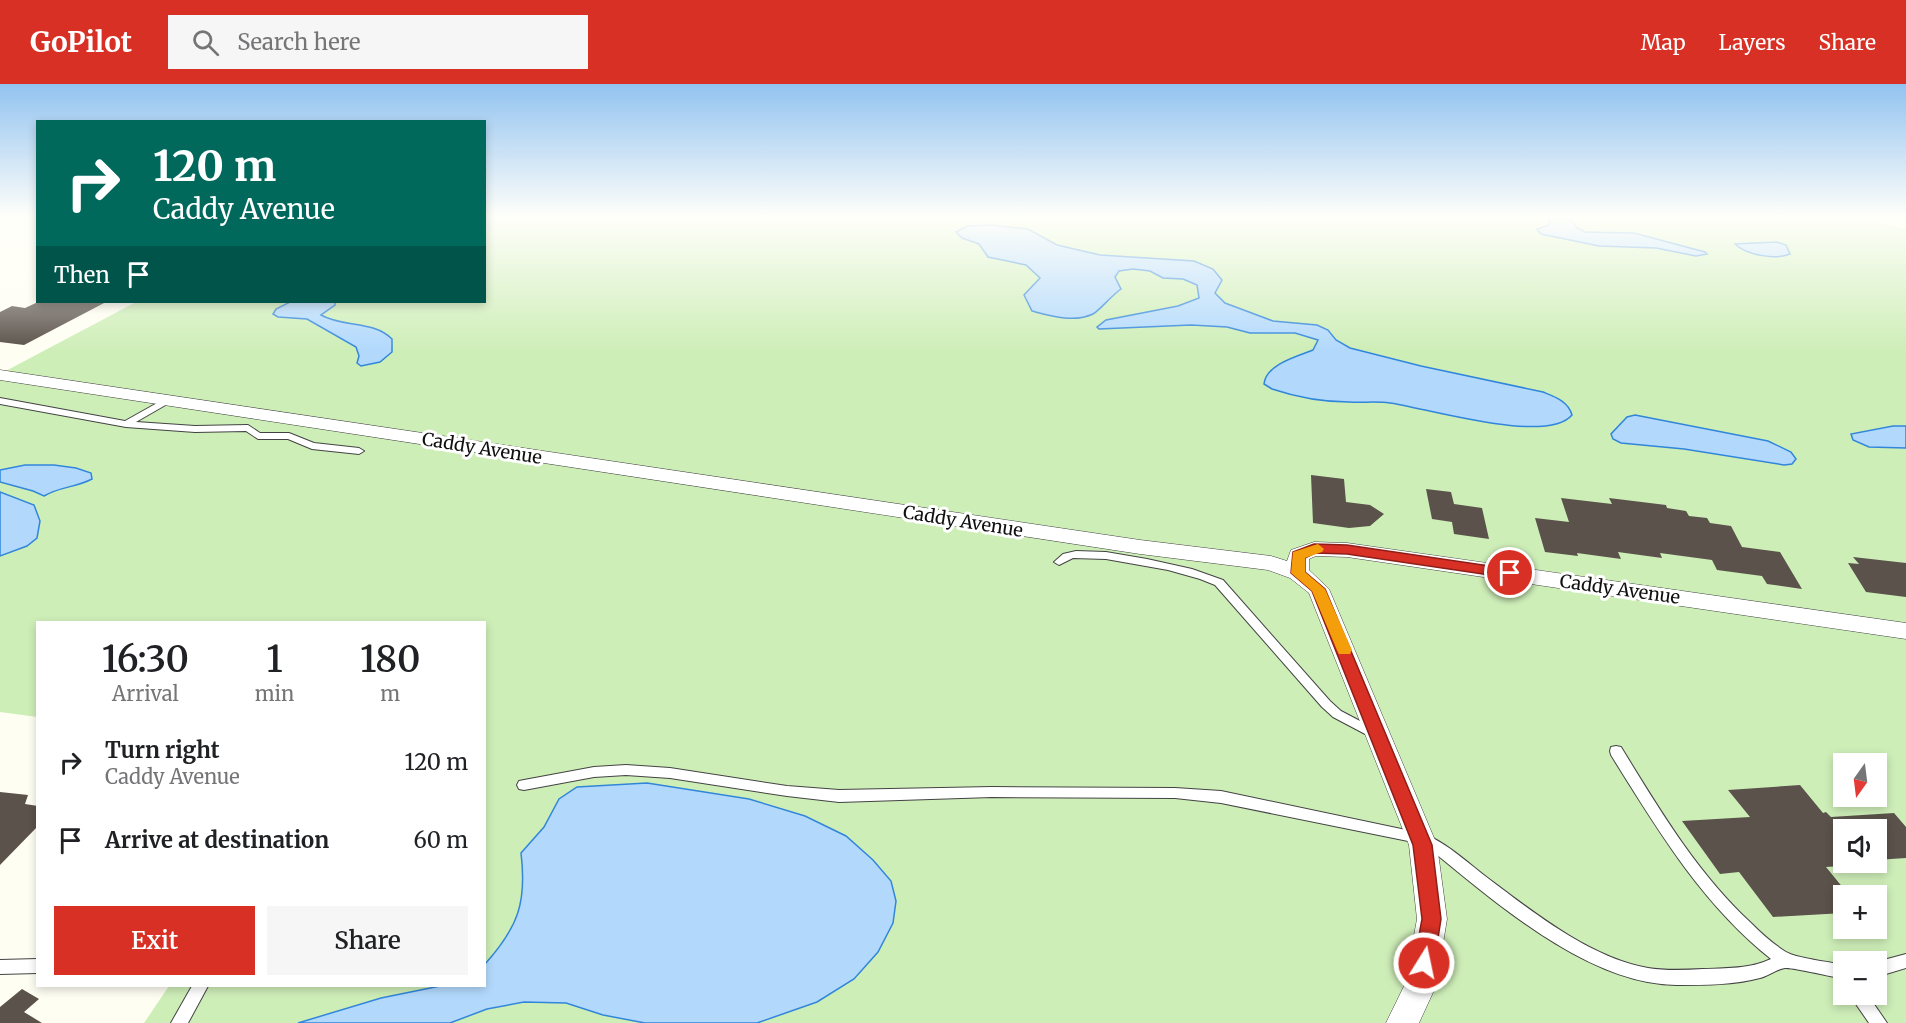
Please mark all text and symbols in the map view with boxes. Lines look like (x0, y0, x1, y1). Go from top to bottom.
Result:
search box (168, 15, 588, 69)
text: GoPilot (30, 24, 132, 60)
icon: search (189, 26, 222, 59)
text: Search here (237, 28, 361, 56)
text: Map (1641, 29, 1686, 56)
text: Layers (1719, 29, 1786, 56)
text: Share (1819, 29, 1876, 56)
text: 120 m (153, 140, 276, 192)
icon: right (54, 144, 132, 222)
text: Caddy Avenue (153, 192, 335, 226)
icon: arrive (122, 258, 155, 291)
text: Then (54, 261, 110, 289)
street label: Caddy Avenue (420, 427, 544, 469)
street label: Caddy Avenue (901, 500, 1025, 542)
pin (1484, 547, 1535, 598)
icon: arrive (1493, 556, 1526, 589)
street label: Caddy Avenue (1558, 569, 1682, 609)
text: 16:30 (102, 637, 189, 682)
text: 1 (266, 637, 283, 682)
text: 180 (360, 637, 420, 682)
text: Arrival (112, 681, 179, 706)
text: min (255, 681, 294, 706)
text: m (380, 681, 400, 706)
text: Turn right (105, 736, 219, 764)
icon: right (54, 746, 87, 779)
text: 120 m (404, 748, 468, 776)
north arrow (1833, 753, 1887, 807)
map controls (1833, 753, 1887, 1005)
text: Caddy Avenue (105, 764, 240, 789)
button: sound (1833, 819, 1887, 873)
icon: arrive (54, 824, 87, 857)
text: Arrive at destination (105, 826, 329, 854)
text: 60 m (414, 826, 468, 854)
button: + (1833, 885, 1887, 939)
button: Exit (54, 906, 255, 975)
button: Share (267, 906, 468, 975)
position arrow (1392, 931, 1456, 995)
button: − (1833, 951, 1887, 1005)

